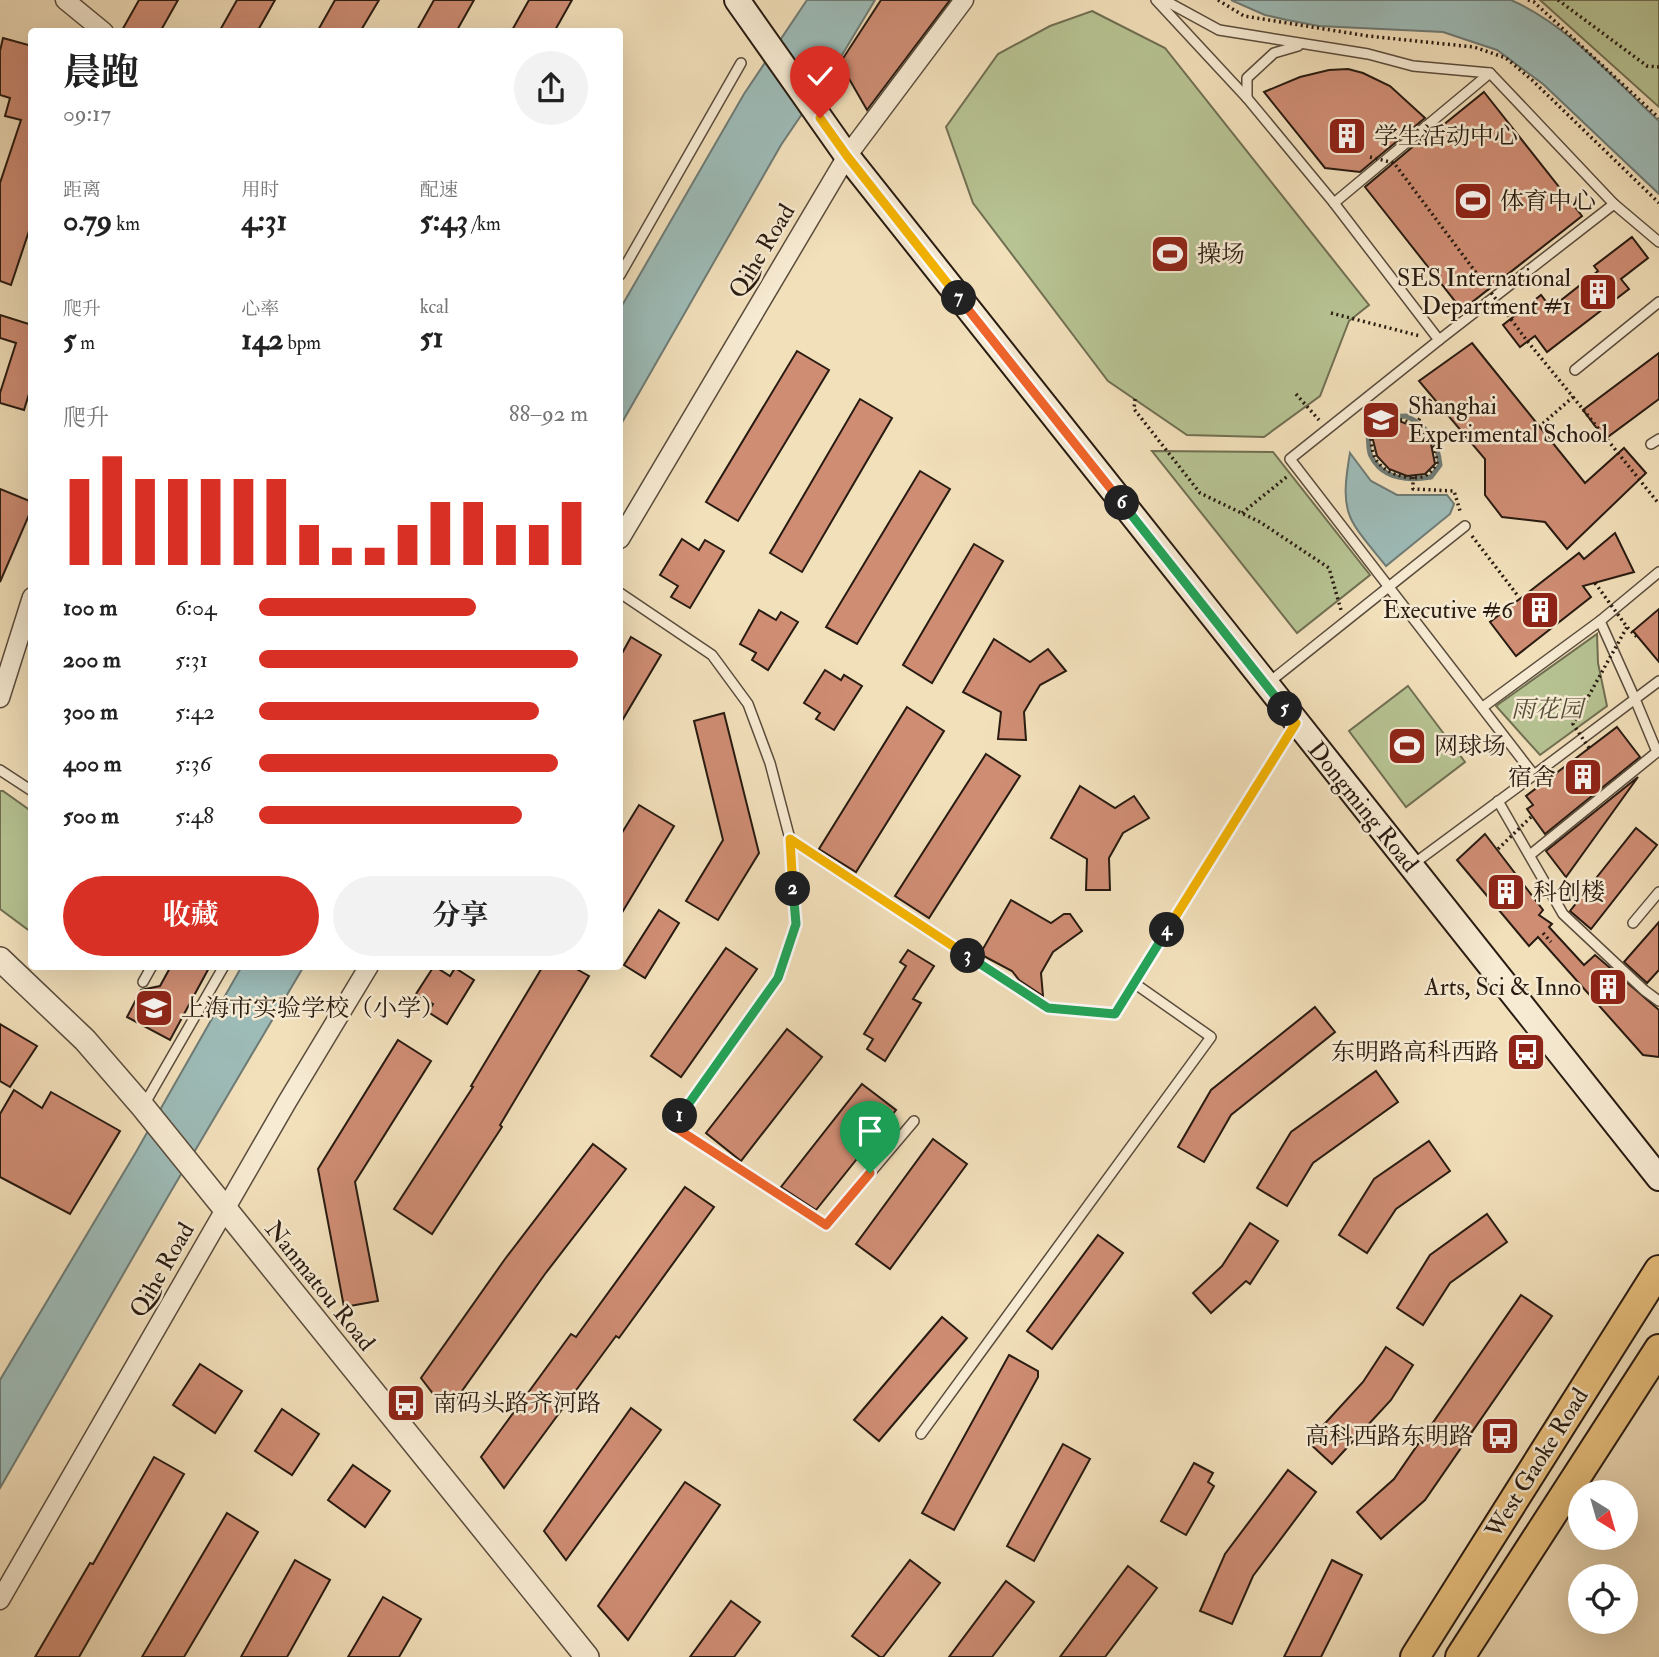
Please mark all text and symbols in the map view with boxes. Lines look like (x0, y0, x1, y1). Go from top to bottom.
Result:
pin (790, 46, 850, 118)
text: 晨跑 (63, 49, 139, 97)
button: share (514, 51, 588, 125)
icon: check (801, 57, 839, 95)
text: 09:17 (63, 99, 111, 128)
building icon: 学生活动中心 (1326, 115, 1368, 157)
place label: 学生活动中心 (1374, 121, 1518, 152)
text: 距离 (63, 178, 101, 202)
text: 用时 (241, 178, 279, 202)
text: 配速 (420, 178, 458, 202)
sports icon: 体育中心 (1452, 180, 1494, 222)
place label: 体育中心 (1500, 186, 1596, 217)
street label: Qihe Road (722, 198, 802, 304)
text: 0.79 (63, 202, 112, 239)
text: 4:31 (241, 202, 287, 239)
text: 5:43 (420, 202, 468, 239)
text: km (112, 212, 140, 236)
text: /km (468, 212, 501, 236)
sports icon: 操场 (1149, 233, 1191, 275)
place label: 操场 (1197, 239, 1245, 270)
place label: SES International Department #1 (1397, 263, 1571, 322)
building icon: SES International Department #1 (1577, 271, 1619, 313)
pin: 7 (942, 280, 976, 316)
text: 7 (954, 285, 963, 309)
text: kcal (420, 295, 449, 319)
text: 爬升 (63, 297, 101, 321)
text: 心率 (241, 297, 279, 321)
text: 51 (420, 319, 444, 356)
text: 5 (63, 321, 76, 358)
text: 142 (241, 321, 283, 358)
text: m (76, 331, 95, 355)
text: bpm (283, 331, 321, 355)
place label: Shanghai Experimental School (1408, 391, 1608, 450)
text: 88–92 m (509, 399, 588, 428)
school or university icon: Shanghai Experimental School (1360, 399, 1402, 441)
text: 爬升 (63, 403, 109, 432)
pin: 6 (1104, 486, 1140, 520)
text: 6 (1117, 490, 1126, 514)
building icon: Executive #6 (1519, 589, 1561, 631)
text: 100 m (63, 593, 117, 622)
text: 6:04 (175, 593, 216, 622)
place label: Executive #6 (1383, 595, 1515, 626)
text: 200 m (63, 645, 121, 674)
text: 5:31 (175, 645, 208, 674)
pin: 5 (1268, 692, 1302, 726)
park label: 雨花园 (1511, 694, 1587, 725)
text: 5 (1280, 696, 1289, 720)
text: 300 m (63, 697, 118, 726)
text: 5:42 (175, 697, 215, 726)
sports icon: 网球场 (1386, 725, 1428, 767)
place label: 网球场 (1434, 731, 1506, 762)
street label: Dongming Road (1301, 735, 1425, 879)
text: 400 m (63, 749, 122, 778)
text: 5:36 (175, 749, 211, 778)
building icon: 宿舍 (1562, 756, 1604, 798)
place label: 宿舍 (1508, 762, 1556, 793)
text: 500 m (63, 801, 119, 830)
text: 5:48 (175, 801, 214, 830)
building icon: 科创楼 (1485, 871, 1527, 913)
pin: 2 (776, 872, 810, 906)
button: 收藏 (63, 876, 319, 956)
button: 分享 (333, 876, 588, 956)
text: 2 (788, 876, 797, 900)
place label: 科创楼 (1533, 877, 1605, 908)
pin: 4 (1150, 912, 1184, 948)
text: 4 (1161, 917, 1172, 941)
pin: 3 (950, 939, 986, 974)
text: 3 (964, 943, 971, 967)
building icon: Arts, Sci & Inno (1587, 966, 1629, 1008)
place label: Arts, Sci & Inno (1424, 972, 1581, 1003)
school or university icon: 上海市实验学校（小学） (133, 987, 175, 1029)
place label: 上海市实验学校（小学） (181, 993, 445, 1024)
bus stop icon: 东明路高科西路 (1505, 1031, 1547, 1073)
place label: 东明路高科西路 (1331, 1037, 1499, 1068)
pin: 1 (662, 1098, 698, 1134)
pin (840, 1101, 900, 1173)
text: 1 (676, 1103, 683, 1127)
icon: arrive (851, 1112, 889, 1150)
street label: Nanmatou Road (258, 1215, 382, 1358)
street label: Qihe Road (122, 1217, 202, 1323)
bus stop icon: 南码头路齐河路 (385, 1382, 427, 1424)
street label: West Gaoke Road (1478, 1382, 1596, 1545)
place label: 南码头路齐河路 (433, 1388, 601, 1419)
bus stop icon: 高科西路东明路 (1479, 1415, 1521, 1457)
place label: 高科西路东明路 (1305, 1421, 1473, 1452)
north arrow (1568, 1480, 1638, 1550)
map controls (1568, 1480, 1638, 1634)
button: locate (1568, 1564, 1638, 1634)

